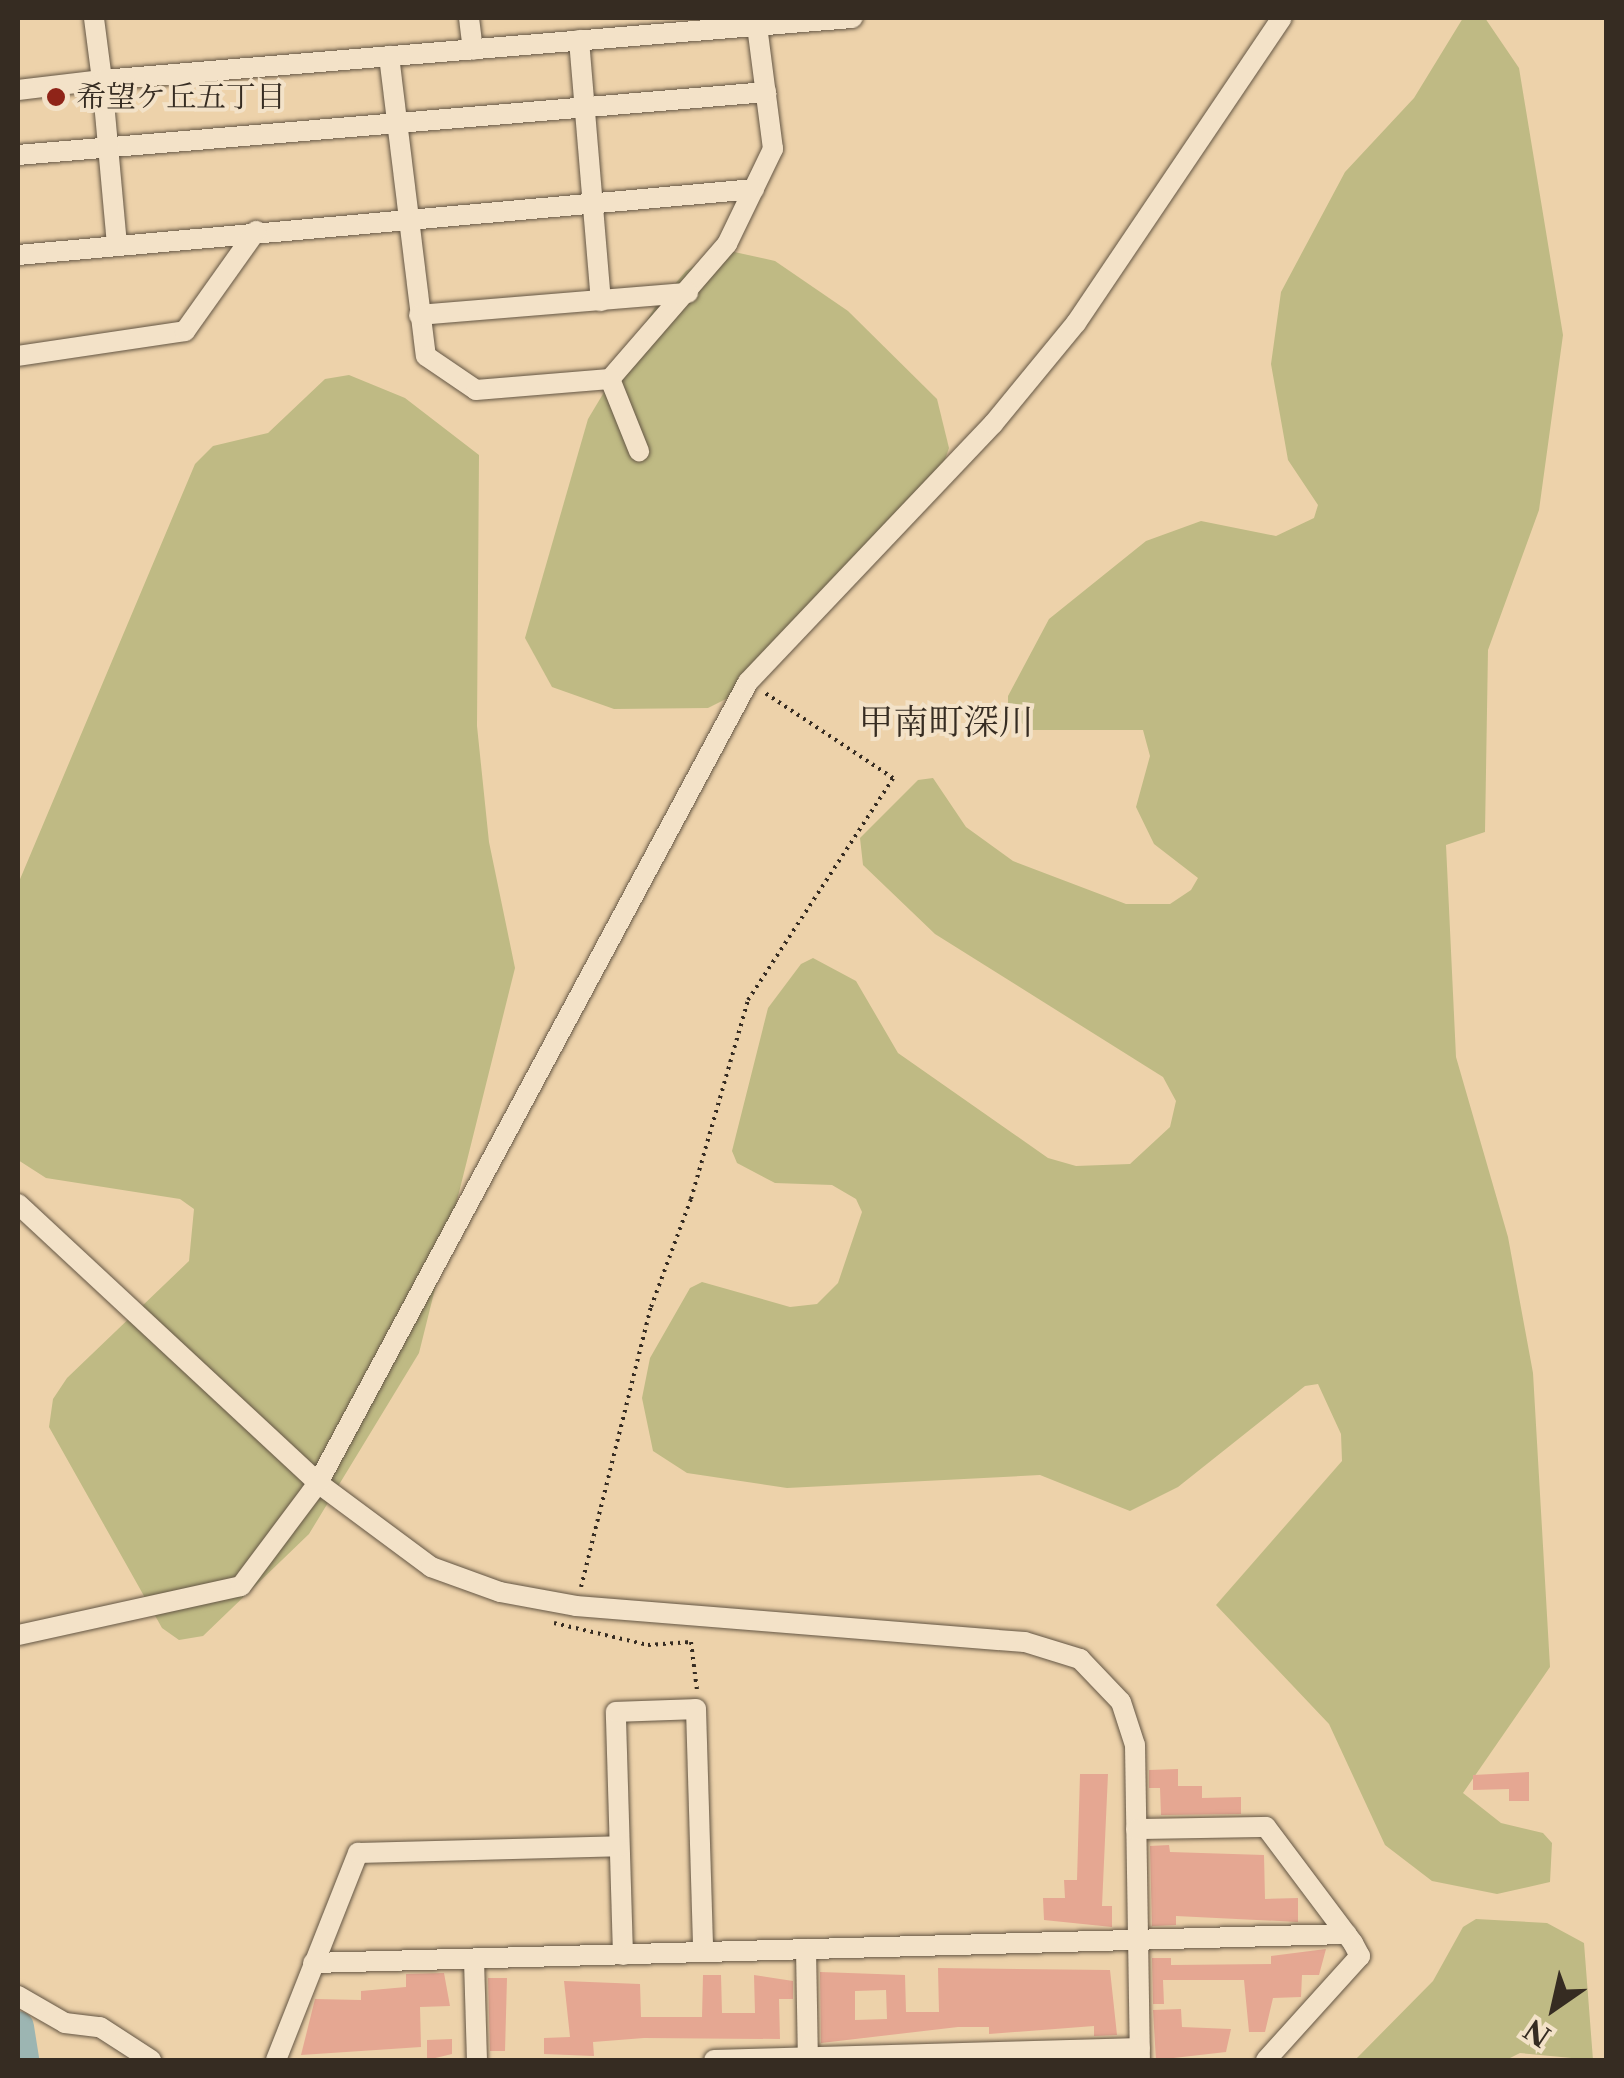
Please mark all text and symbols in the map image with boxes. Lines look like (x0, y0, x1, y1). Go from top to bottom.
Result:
place label: 希望ケ丘五丁目 (76, 79, 286, 115)
marker: 希望ケ丘五丁目 (45, 86, 67, 108)
district label: 甲南町深川 (859, 701, 1033, 743)
north arrow (1504, 1958, 1604, 2058)
text: N (1518, 2012, 1557, 2054)

